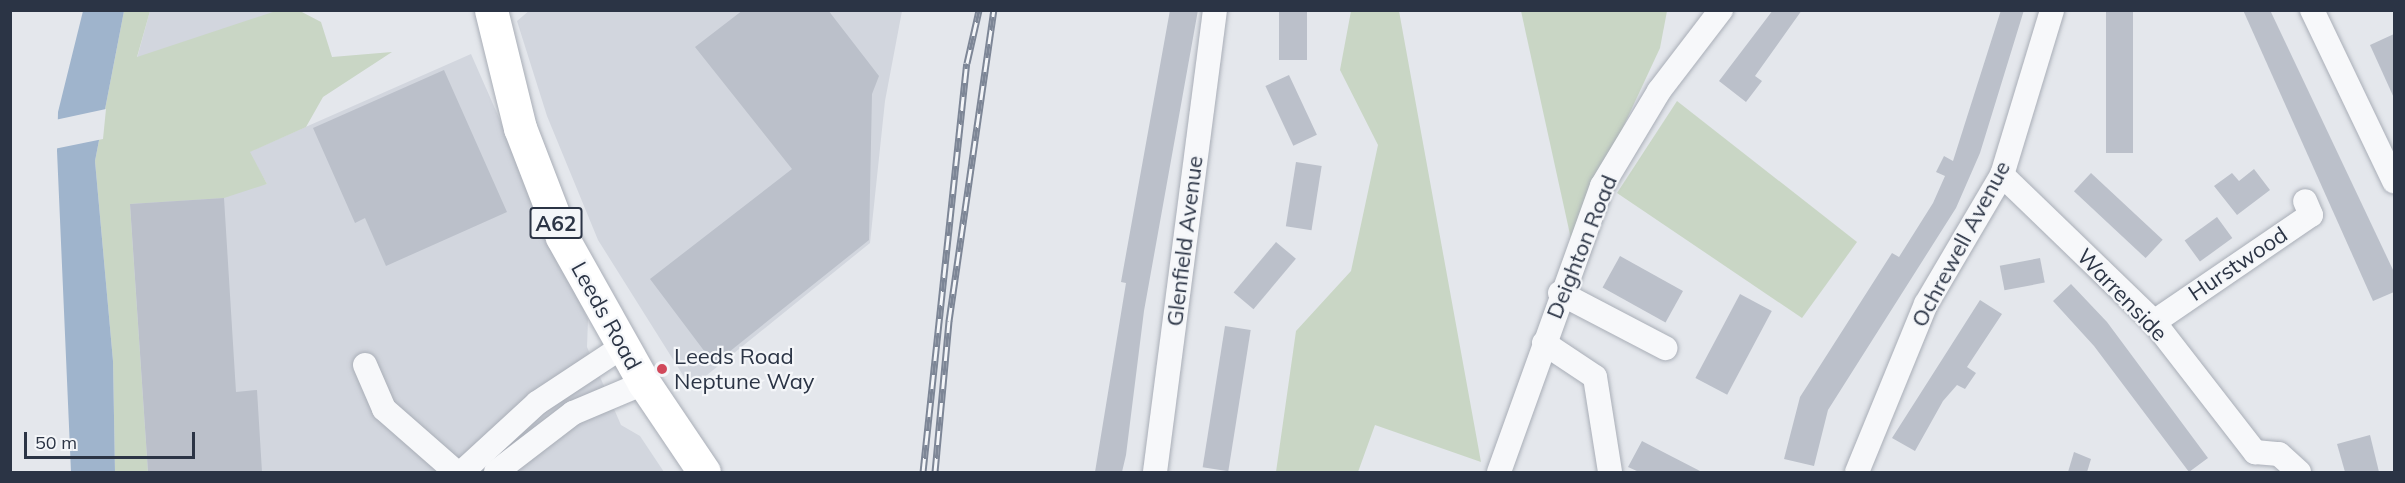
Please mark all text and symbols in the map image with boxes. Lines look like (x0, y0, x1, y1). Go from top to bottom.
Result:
street label: Glenfield Avenue (1161, 154, 1209, 328)
street label: Ochrewell Avenue (1906, 156, 2016, 332)
street label: Deighton Road (1541, 171, 1623, 323)
road number: A62 (529, 205, 583, 241)
street label: Hurstwood (2184, 221, 2292, 307)
street label: Warrenside (2071, 243, 2173, 347)
street label: Leeds Road (565, 257, 647, 375)
place label: Leeds Road Neptune Way (674, 343, 814, 394)
marker: Leeds Road Neptune Way (655, 362, 669, 376)
scale bar (27, 420, 198, 458)
text: 50 m (35, 431, 77, 454)

